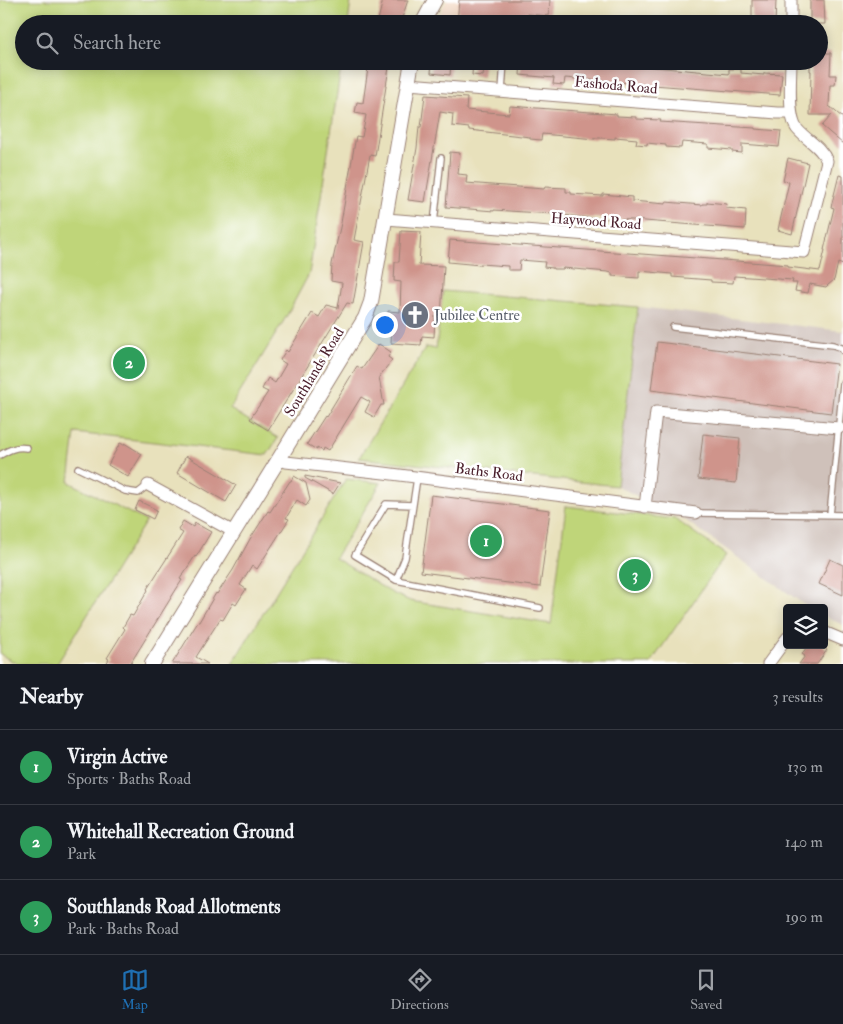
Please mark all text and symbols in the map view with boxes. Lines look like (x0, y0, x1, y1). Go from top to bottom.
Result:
search box (15, 15, 828, 70)
icon: search (33, 29, 61, 57)
text: Search here (73, 31, 161, 55)
street label: Fashoda Road (574, 72, 659, 99)
street label: Haywood Road (550, 209, 642, 234)
church icon: Jubilee Centre (400, 300, 430, 330)
place label: Jubilee Centre (433, 306, 520, 326)
your location (372, 312, 398, 338)
street label: Southlands Road (280, 324, 349, 420)
pin: 2 (113, 344, 145, 382)
street label: Baths Road (454, 459, 525, 486)
pin: 1 (470, 522, 502, 560)
pin: 3 (619, 556, 651, 594)
map controls (783, 604, 828, 649)
button: layers (783, 604, 828, 649)
text: Nearby (20, 683, 83, 710)
text: 3 results (772, 687, 823, 707)
text: Virgin Active (67, 745, 167, 769)
text: 1 (33, 757, 39, 777)
text: 130 m (787, 757, 823, 777)
text: Sports · Baths Road (67, 769, 191, 789)
text: Whitehall Recreation Ground (67, 820, 294, 844)
text: 2 (32, 832, 40, 852)
text: 140 m (785, 832, 823, 852)
text: Park (67, 844, 96, 864)
text: Southlands Road Allotments (67, 895, 281, 919)
text: 3 (33, 907, 39, 927)
text: 190 m (785, 907, 823, 927)
text: Park · Baths Road (67, 919, 179, 939)
tab: Map (121, 966, 149, 1013)
tab: Directions (390, 966, 449, 1013)
tab: Saved (690, 966, 722, 1013)

